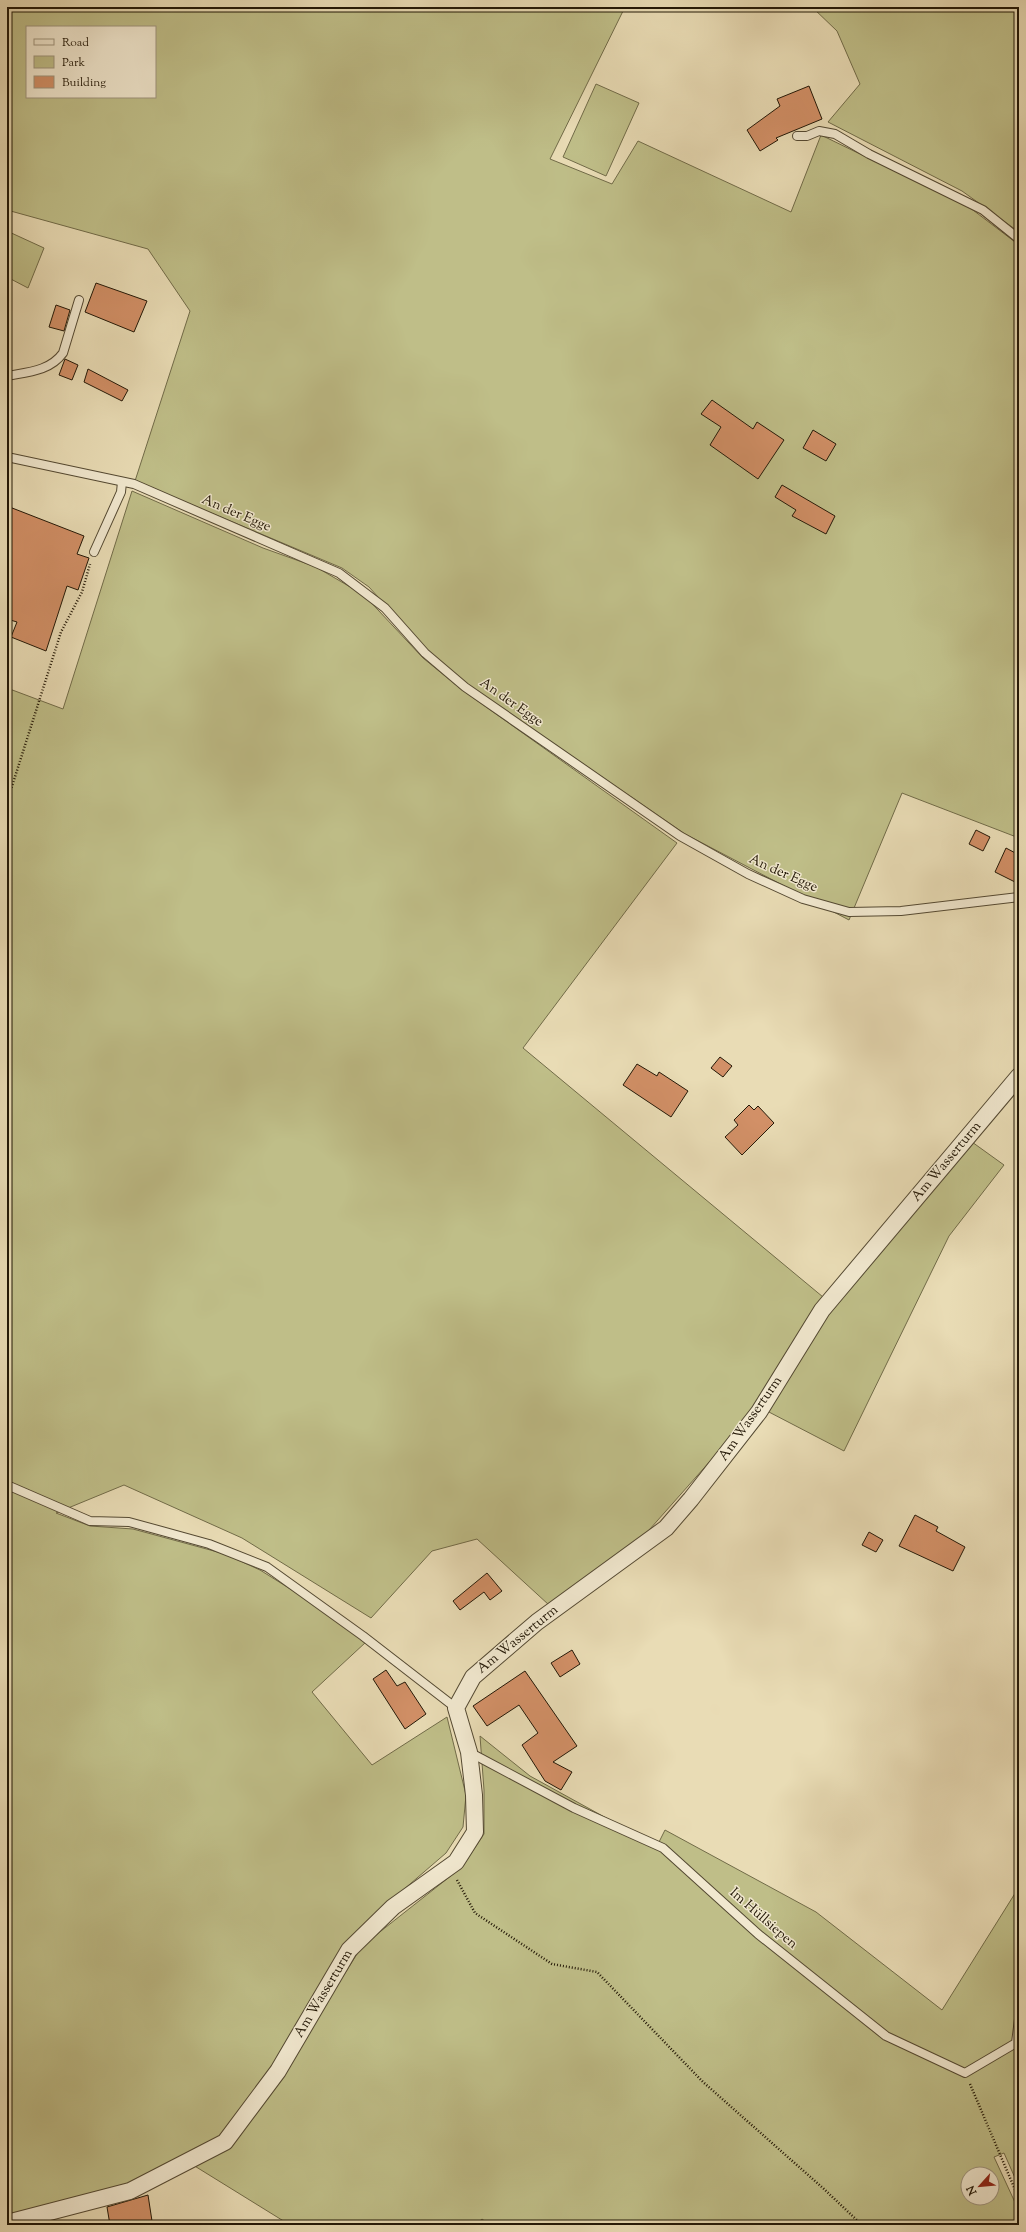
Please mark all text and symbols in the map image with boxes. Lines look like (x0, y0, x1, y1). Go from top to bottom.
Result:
legend (26, 26, 156, 98)
text: Road (62, 34, 89, 52)
text: Park (62, 54, 85, 72)
text: Building (62, 74, 106, 92)
street label: An der Egge (198, 490, 274, 538)
street label: An der Egge (475, 674, 547, 732)
street label: An der Egge (745, 850, 821, 898)
street label: Am Wasserturm (907, 1117, 987, 1207)
street label: Am Wasserturm (714, 1372, 788, 1466)
street label: Am Wasserturm (473, 1601, 563, 1679)
street label: Im Hüllsiepen (725, 1884, 801, 1954)
street label: Am Wasserturm (290, 1946, 358, 2042)
north arrow (960, 2166, 1000, 2206)
text: N (963, 2182, 982, 2199)

